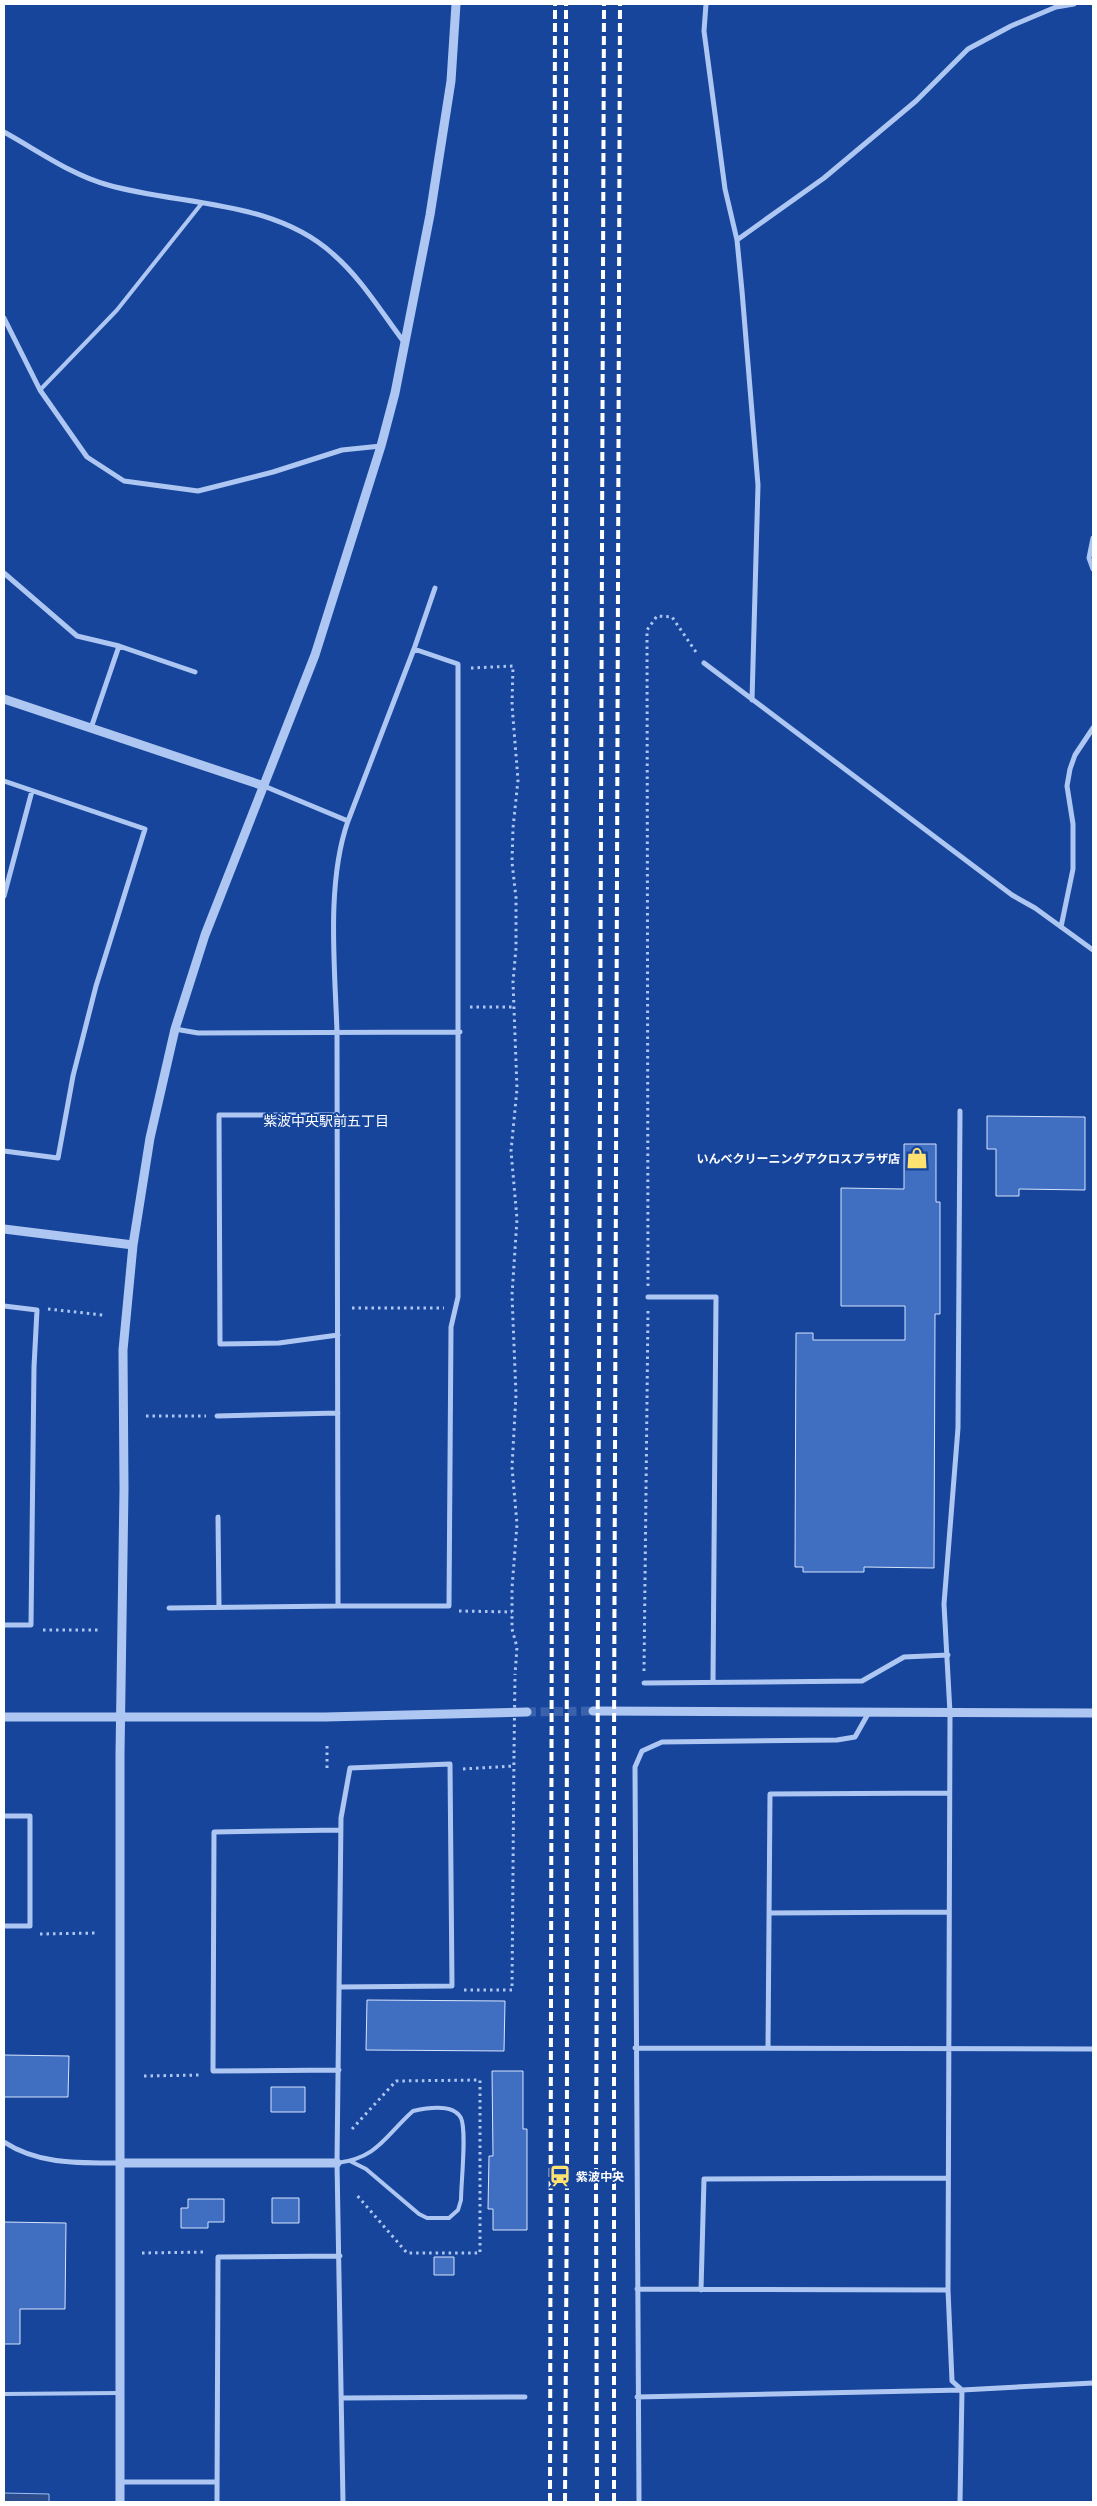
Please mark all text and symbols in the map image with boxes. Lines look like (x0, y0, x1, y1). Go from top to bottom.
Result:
district label: 紫波中央駅前五丁目 (263, 1111, 389, 1130)
shop icon: いんべクリーニングアクロスプラザ店 (904, 1145, 930, 1171)
place label: いんべクリーニングアクロスプラザ店 (697, 1150, 900, 1167)
station icon: 紫波中央 (547, 2163, 573, 2189)
place label: 紫波中央 (576, 2168, 624, 2185)

